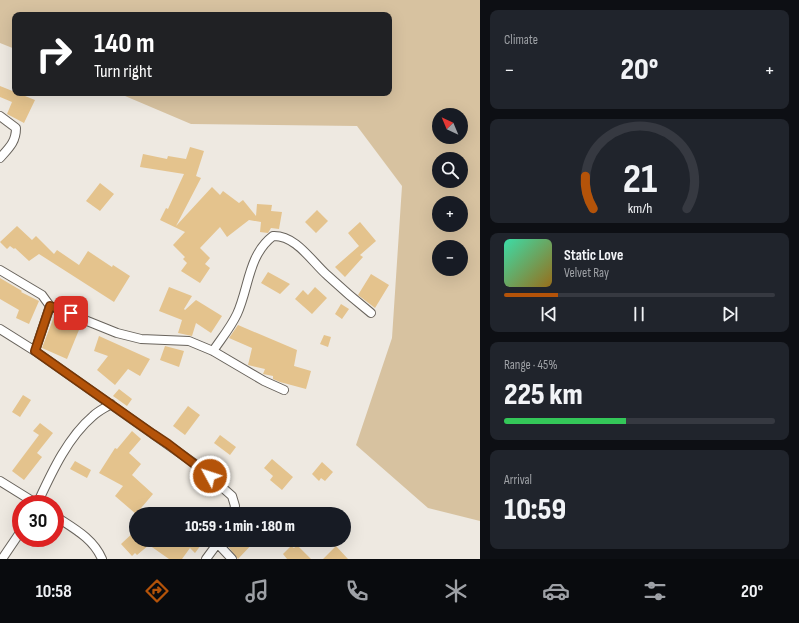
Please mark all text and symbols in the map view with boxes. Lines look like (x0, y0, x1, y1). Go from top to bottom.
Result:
text: 140 m (94, 27, 155, 60)
icon: right (28, 28, 80, 80)
text: Climate (504, 32, 538, 48)
text: 20° (621, 52, 658, 88)
text: − (504, 57, 515, 84)
text: + (764, 57, 775, 84)
text: Turn right (94, 61, 152, 82)
north arrow (432, 108, 468, 144)
map controls (432, 108, 468, 276)
button: search (432, 152, 468, 188)
text: 21 (622, 155, 657, 204)
button: + (432, 196, 468, 232)
text: km/h (627, 199, 652, 216)
button: − (432, 240, 468, 276)
text: Static Love (564, 246, 623, 265)
text: Velvet Ray (564, 265, 609, 281)
pin (54, 296, 88, 330)
icon: arrive (60, 302, 82, 324)
icon: previous (538, 303, 560, 325)
icon: pause (628, 303, 650, 325)
icon: next (719, 303, 741, 325)
text: Range · 45% (504, 357, 558, 373)
text: 225 km (504, 377, 583, 413)
position arrow (189, 455, 231, 497)
text: Arrival (504, 472, 532, 488)
text: 10:59 (504, 492, 566, 528)
speed limit sign: 30 (12, 495, 64, 547)
text: 10:59 · 1 min · 180 m (185, 517, 295, 536)
icon: directions (143, 577, 171, 605)
icon: music (243, 577, 271, 605)
icon: phone (343, 577, 371, 605)
icon: climate (442, 577, 470, 605)
icon: car (542, 577, 570, 605)
icon: filters (641, 577, 669, 605)
text: 10:58 (36, 581, 72, 602)
text: 20° (741, 581, 763, 602)

